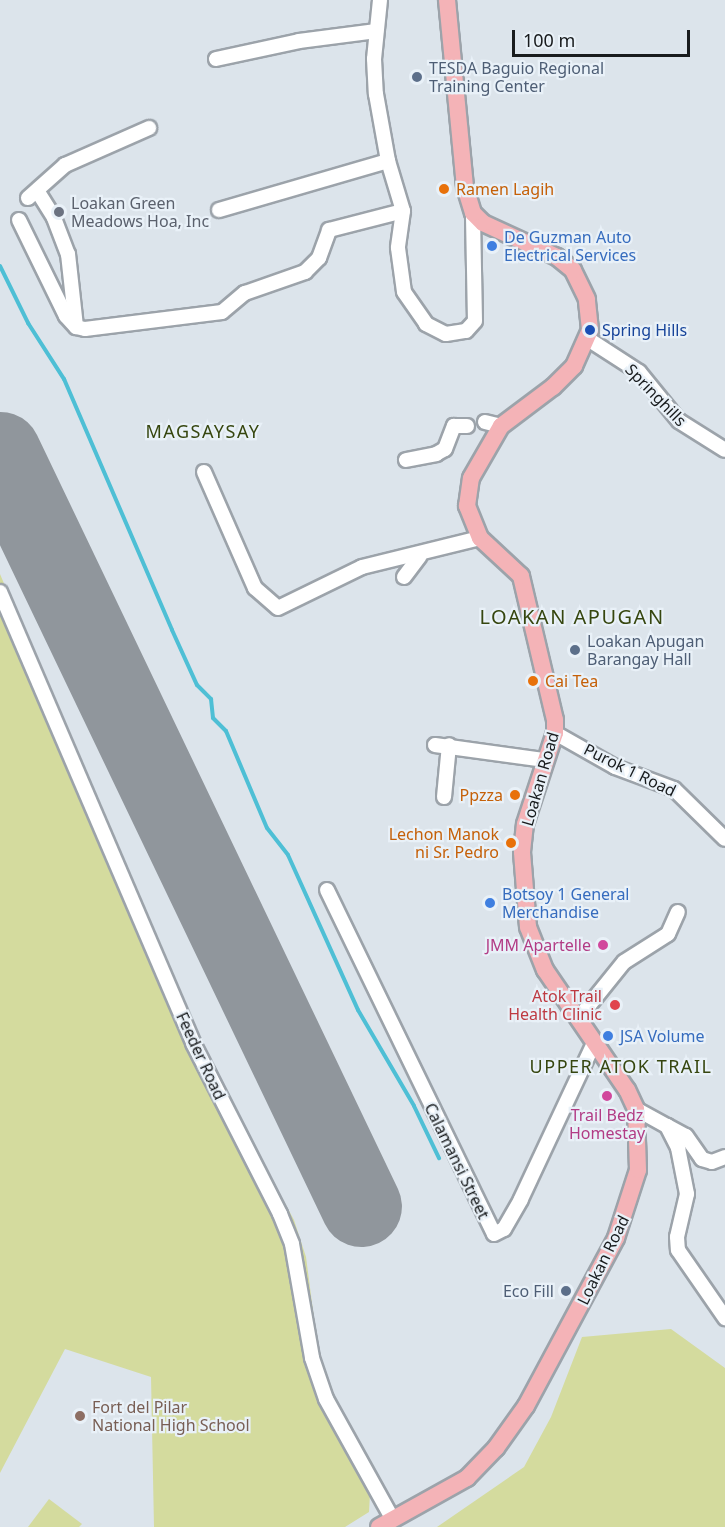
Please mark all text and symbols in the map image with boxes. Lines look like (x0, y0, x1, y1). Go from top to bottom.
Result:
scale bar (515, 18, 694, 56)
text: 100 m (523, 28, 575, 52)
place label: TESDA Baguio Regional Training Center (429, 58, 604, 96)
marker: TESDA Baguio Regional Training Center (410, 70, 424, 84)
place label: Ramen Lagih (456, 179, 554, 199)
marker: Ramen Lagih (437, 182, 451, 196)
place label: Loakan Green Meadows Hoa, Inc (71, 193, 209, 231)
marker: Loakan Green Meadows Hoa, Inc (52, 205, 66, 219)
place label: De Guzman Auto Electrical Services (504, 227, 636, 265)
marker: De Guzman Auto Electrical Services (485, 239, 499, 253)
place label: Spring Hills (602, 320, 687, 340)
marker: Spring Hills (583, 323, 597, 337)
street label: Springhills (622, 360, 690, 430)
district label: MAGSAYSAY (145, 420, 261, 442)
district label: LOAKAN APUGAN (479, 604, 665, 628)
place label: Loakan Apugan Barangay Hall (587, 631, 704, 669)
marker: Loakan Apugan Barangay Hall (568, 643, 582, 657)
place label: Cai Tea (545, 671, 598, 691)
marker: Cai Tea (526, 674, 540, 688)
street label: Loakan Road (517, 730, 563, 828)
street label: Purok 1 Road (581, 739, 679, 801)
place label: Ppzza (460, 785, 503, 805)
marker: Ppzza (508, 788, 522, 802)
place label: Lechon Manok ni Sr. Pedro (389, 824, 499, 862)
marker: Lechon Manok ni Sr. Pedro (504, 836, 518, 850)
place label: Botsoy 1 General Merchandise (502, 884, 629, 922)
marker: Botsoy 1 General Merchandise (483, 896, 497, 910)
place label: JMM Apartelle (486, 935, 591, 955)
marker: JMM Apartelle (596, 938, 610, 952)
place label: Atok Trail Health Clinic (508, 986, 602, 1024)
marker: Atok Trail Health Clinic (606, 996, 624, 1014)
street label: Feeder Road (172, 1009, 230, 1103)
place label: JSA Volume (620, 1026, 704, 1046)
marker: JSA Volume (601, 1029, 615, 1043)
district label: UPPER ATOK TRAIL (530, 1055, 712, 1077)
marker: Trail Bedz Homestay (600, 1089, 614, 1103)
street label: Calamansi Street (421, 1100, 493, 1222)
place label: Trail Bedz Homestay (569, 1105, 645, 1143)
street label: Loakan Road (573, 1212, 633, 1308)
place label: Eco Fill (503, 1281, 554, 1301)
marker: Eco Fill (559, 1284, 573, 1298)
place label: Fort del Pilar National High School (92, 1397, 250, 1435)
marker: Fort del Pilar National High School (73, 1409, 87, 1423)

